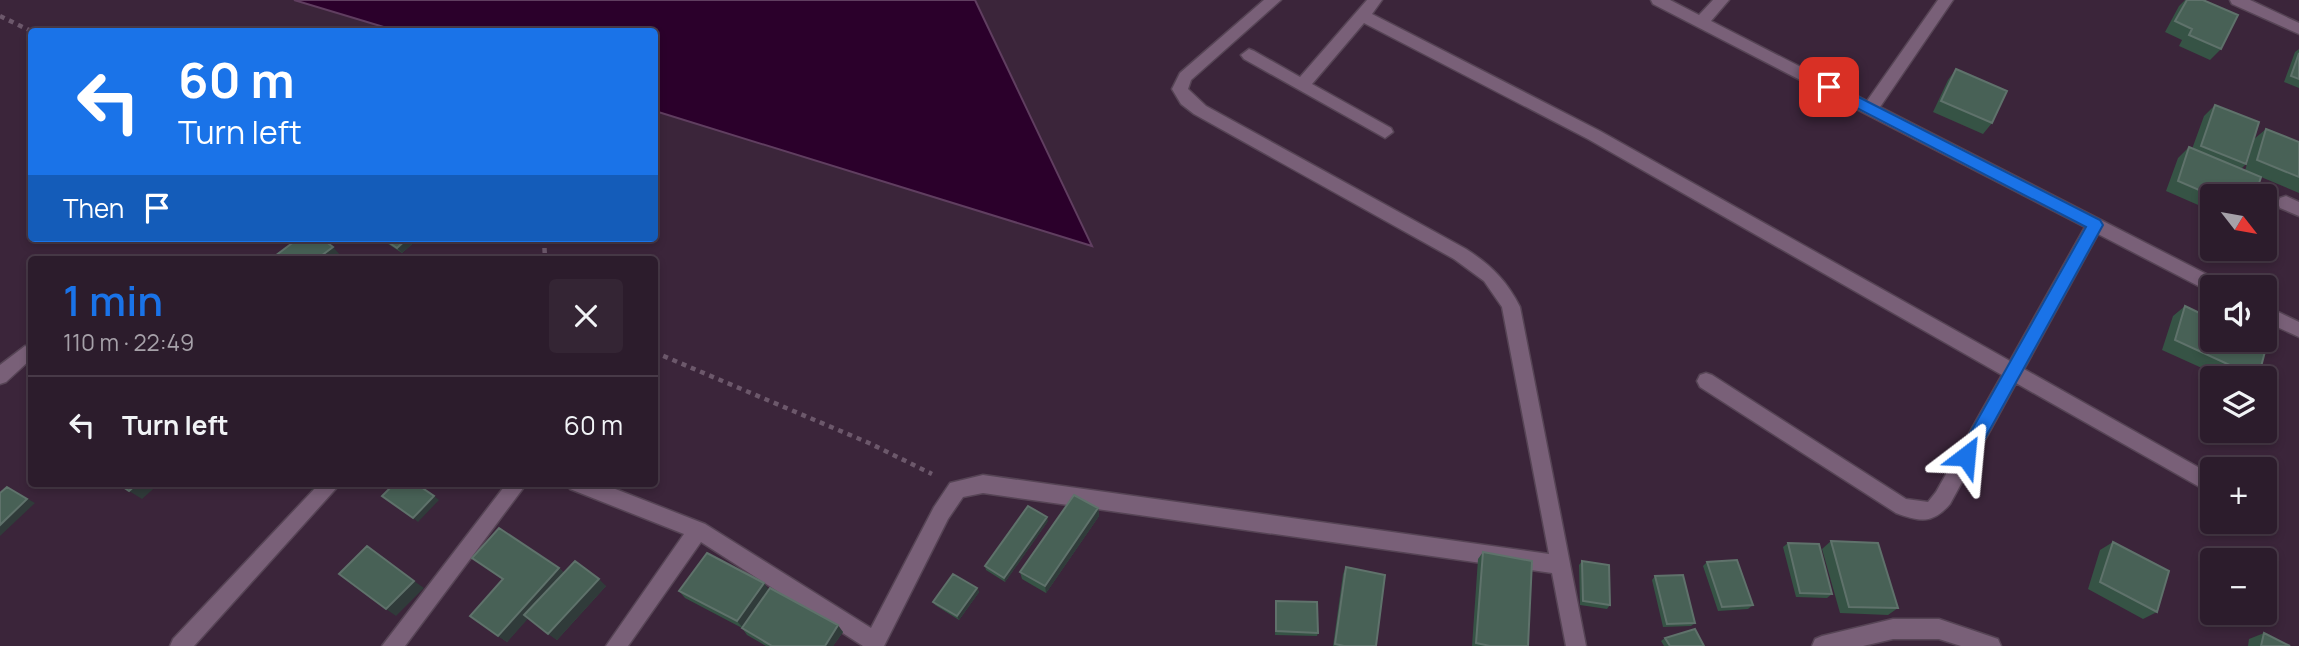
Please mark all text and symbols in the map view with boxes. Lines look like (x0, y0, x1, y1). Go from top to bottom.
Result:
text: 60 m (178, 46, 295, 113)
icon: left (63, 56, 154, 147)
pin (1799, 57, 1859, 117)
icon: arrive (1810, 68, 1848, 106)
text: Turn left (178, 110, 302, 154)
north arrow (2200, 184, 2277, 261)
map controls (2200, 184, 2277, 625)
icon: arrive (138, 189, 176, 227)
text: Then (63, 190, 124, 226)
text: 1 min (63, 271, 163, 329)
button: sound (2200, 275, 2277, 352)
button: close (549, 279, 623, 353)
text: 110 m · 22:49 (63, 326, 194, 358)
button: layers (2200, 366, 2277, 443)
icon: left (63, 406, 101, 444)
text: Turn left (122, 407, 229, 443)
text: 60 m (564, 407, 623, 443)
position arrow (1929, 419, 2003, 493)
button: + (2200, 457, 2277, 534)
button: − (2200, 548, 2277, 625)

